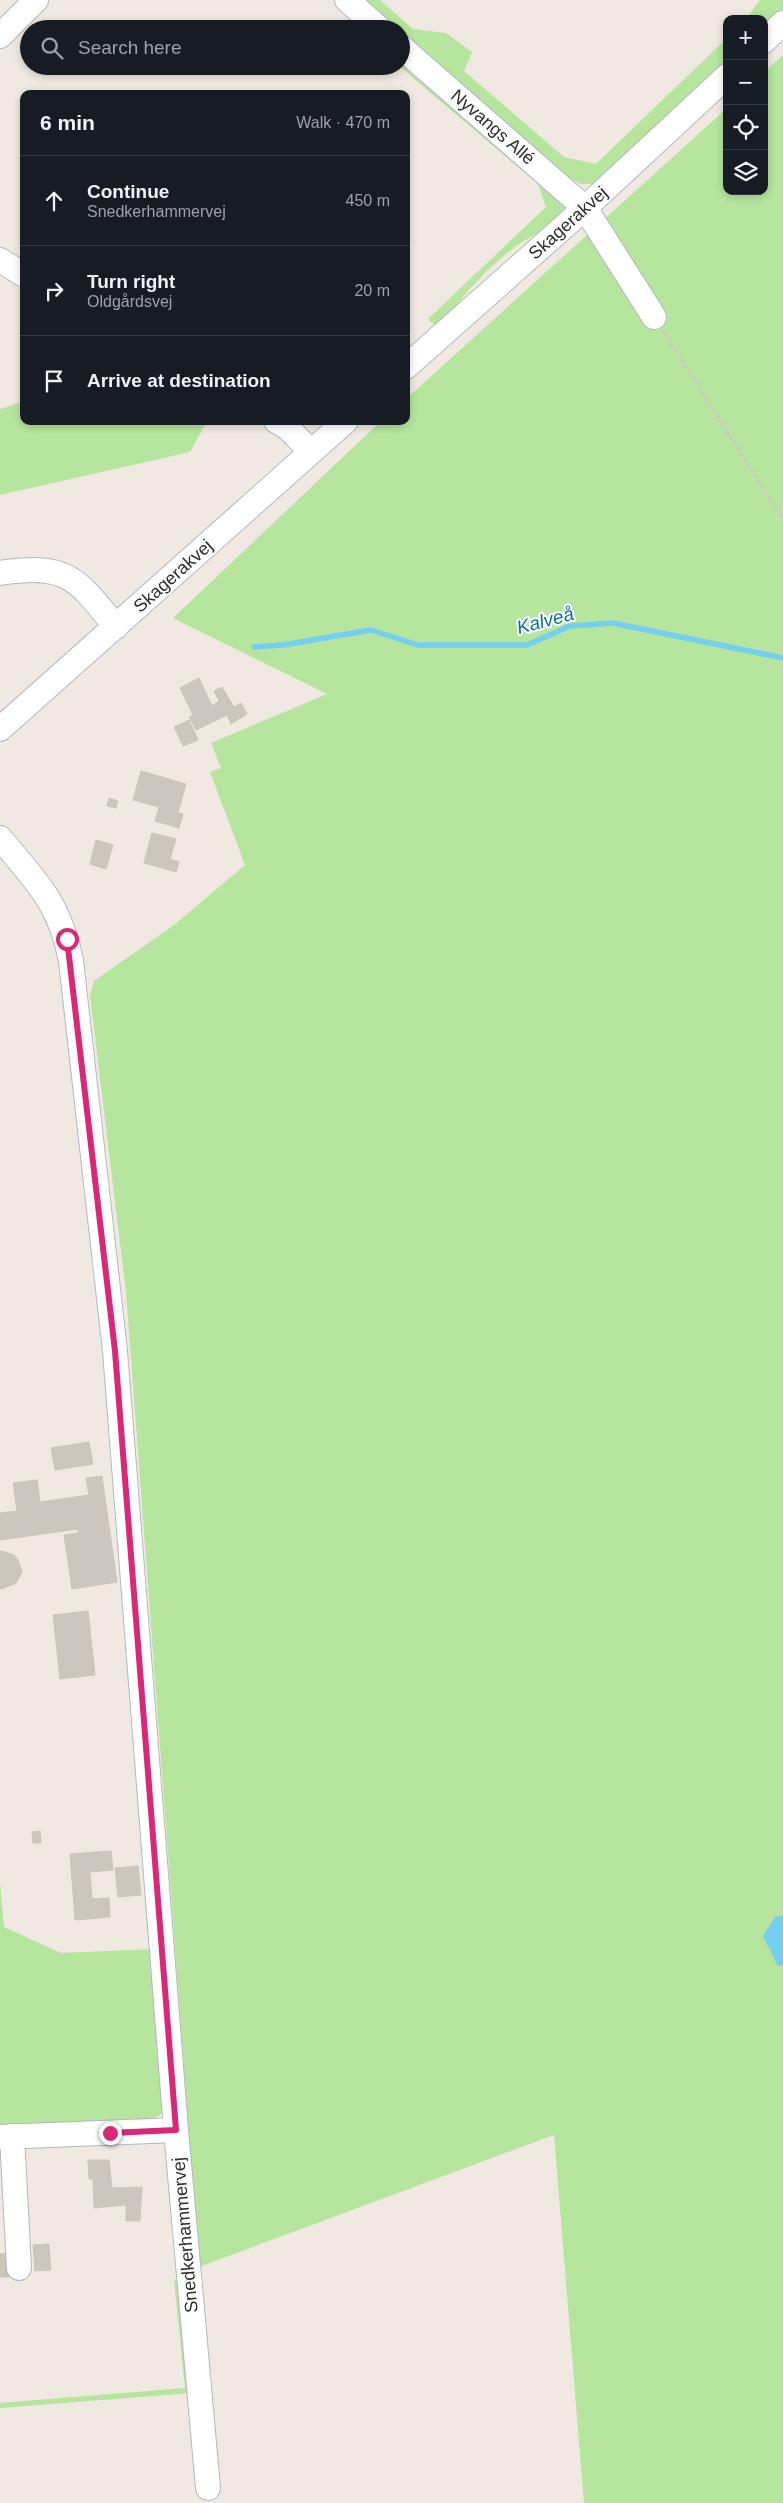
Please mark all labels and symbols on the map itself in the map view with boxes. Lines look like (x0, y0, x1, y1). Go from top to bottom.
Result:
street label: Nyvangs Allé (447, 85, 539, 169)
street label: Skagerakvej (524, 182, 612, 264)
street label: Skagerakvej (129, 535, 217, 617)
water label: Kalveå (514, 603, 576, 638)
route start (56, 928, 79, 951)
route end (99, 2122, 122, 2145)
street label: Snedkerhammervej (168, 2156, 202, 2314)

